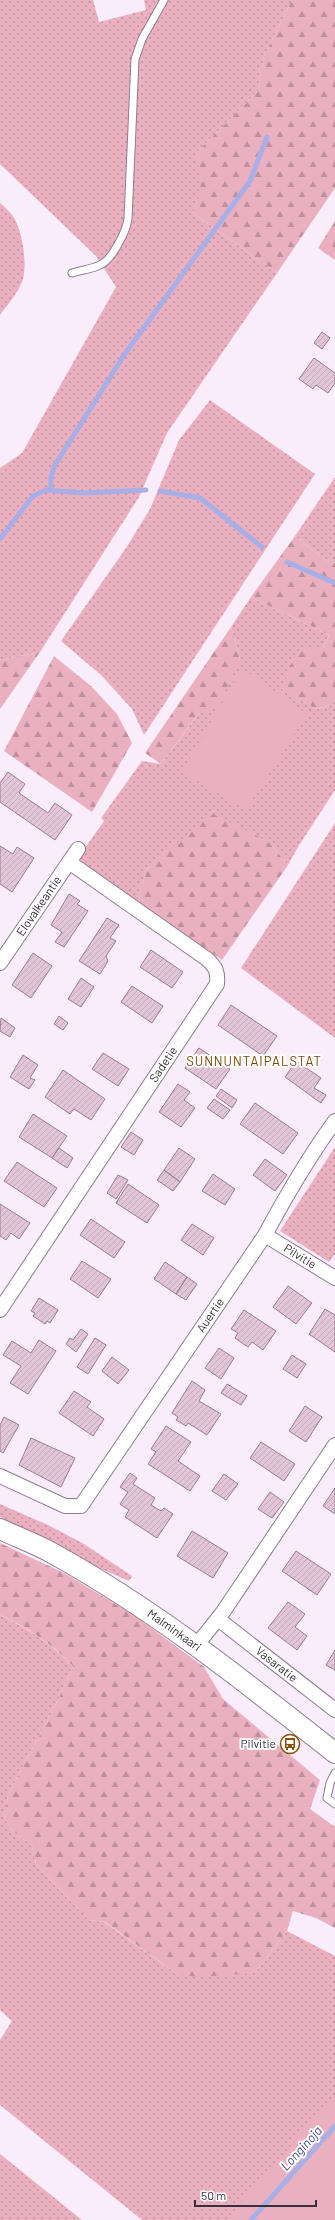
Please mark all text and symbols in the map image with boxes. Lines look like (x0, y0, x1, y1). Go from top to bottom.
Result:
street label: Elovalkeantie (13, 873, 64, 938)
street label: Sadetie (146, 1043, 179, 1084)
district label: SUNNUNTAIPALSTAT (186, 1053, 322, 1069)
street label: Pilvitie (282, 1240, 319, 1271)
street label: Auertie (193, 1295, 226, 1335)
street label: Malminkaari (145, 1606, 204, 1653)
street label: Vasaratie (253, 1643, 301, 1684)
bus stop icon: Pilvitie (279, 1733, 301, 1755)
place label: Pilvitie (240, 1736, 276, 1750)
water label: Longinoja (277, 2122, 325, 2174)
scale bar (195, 2182, 316, 2208)
text: 50 m (201, 2188, 226, 2202)

